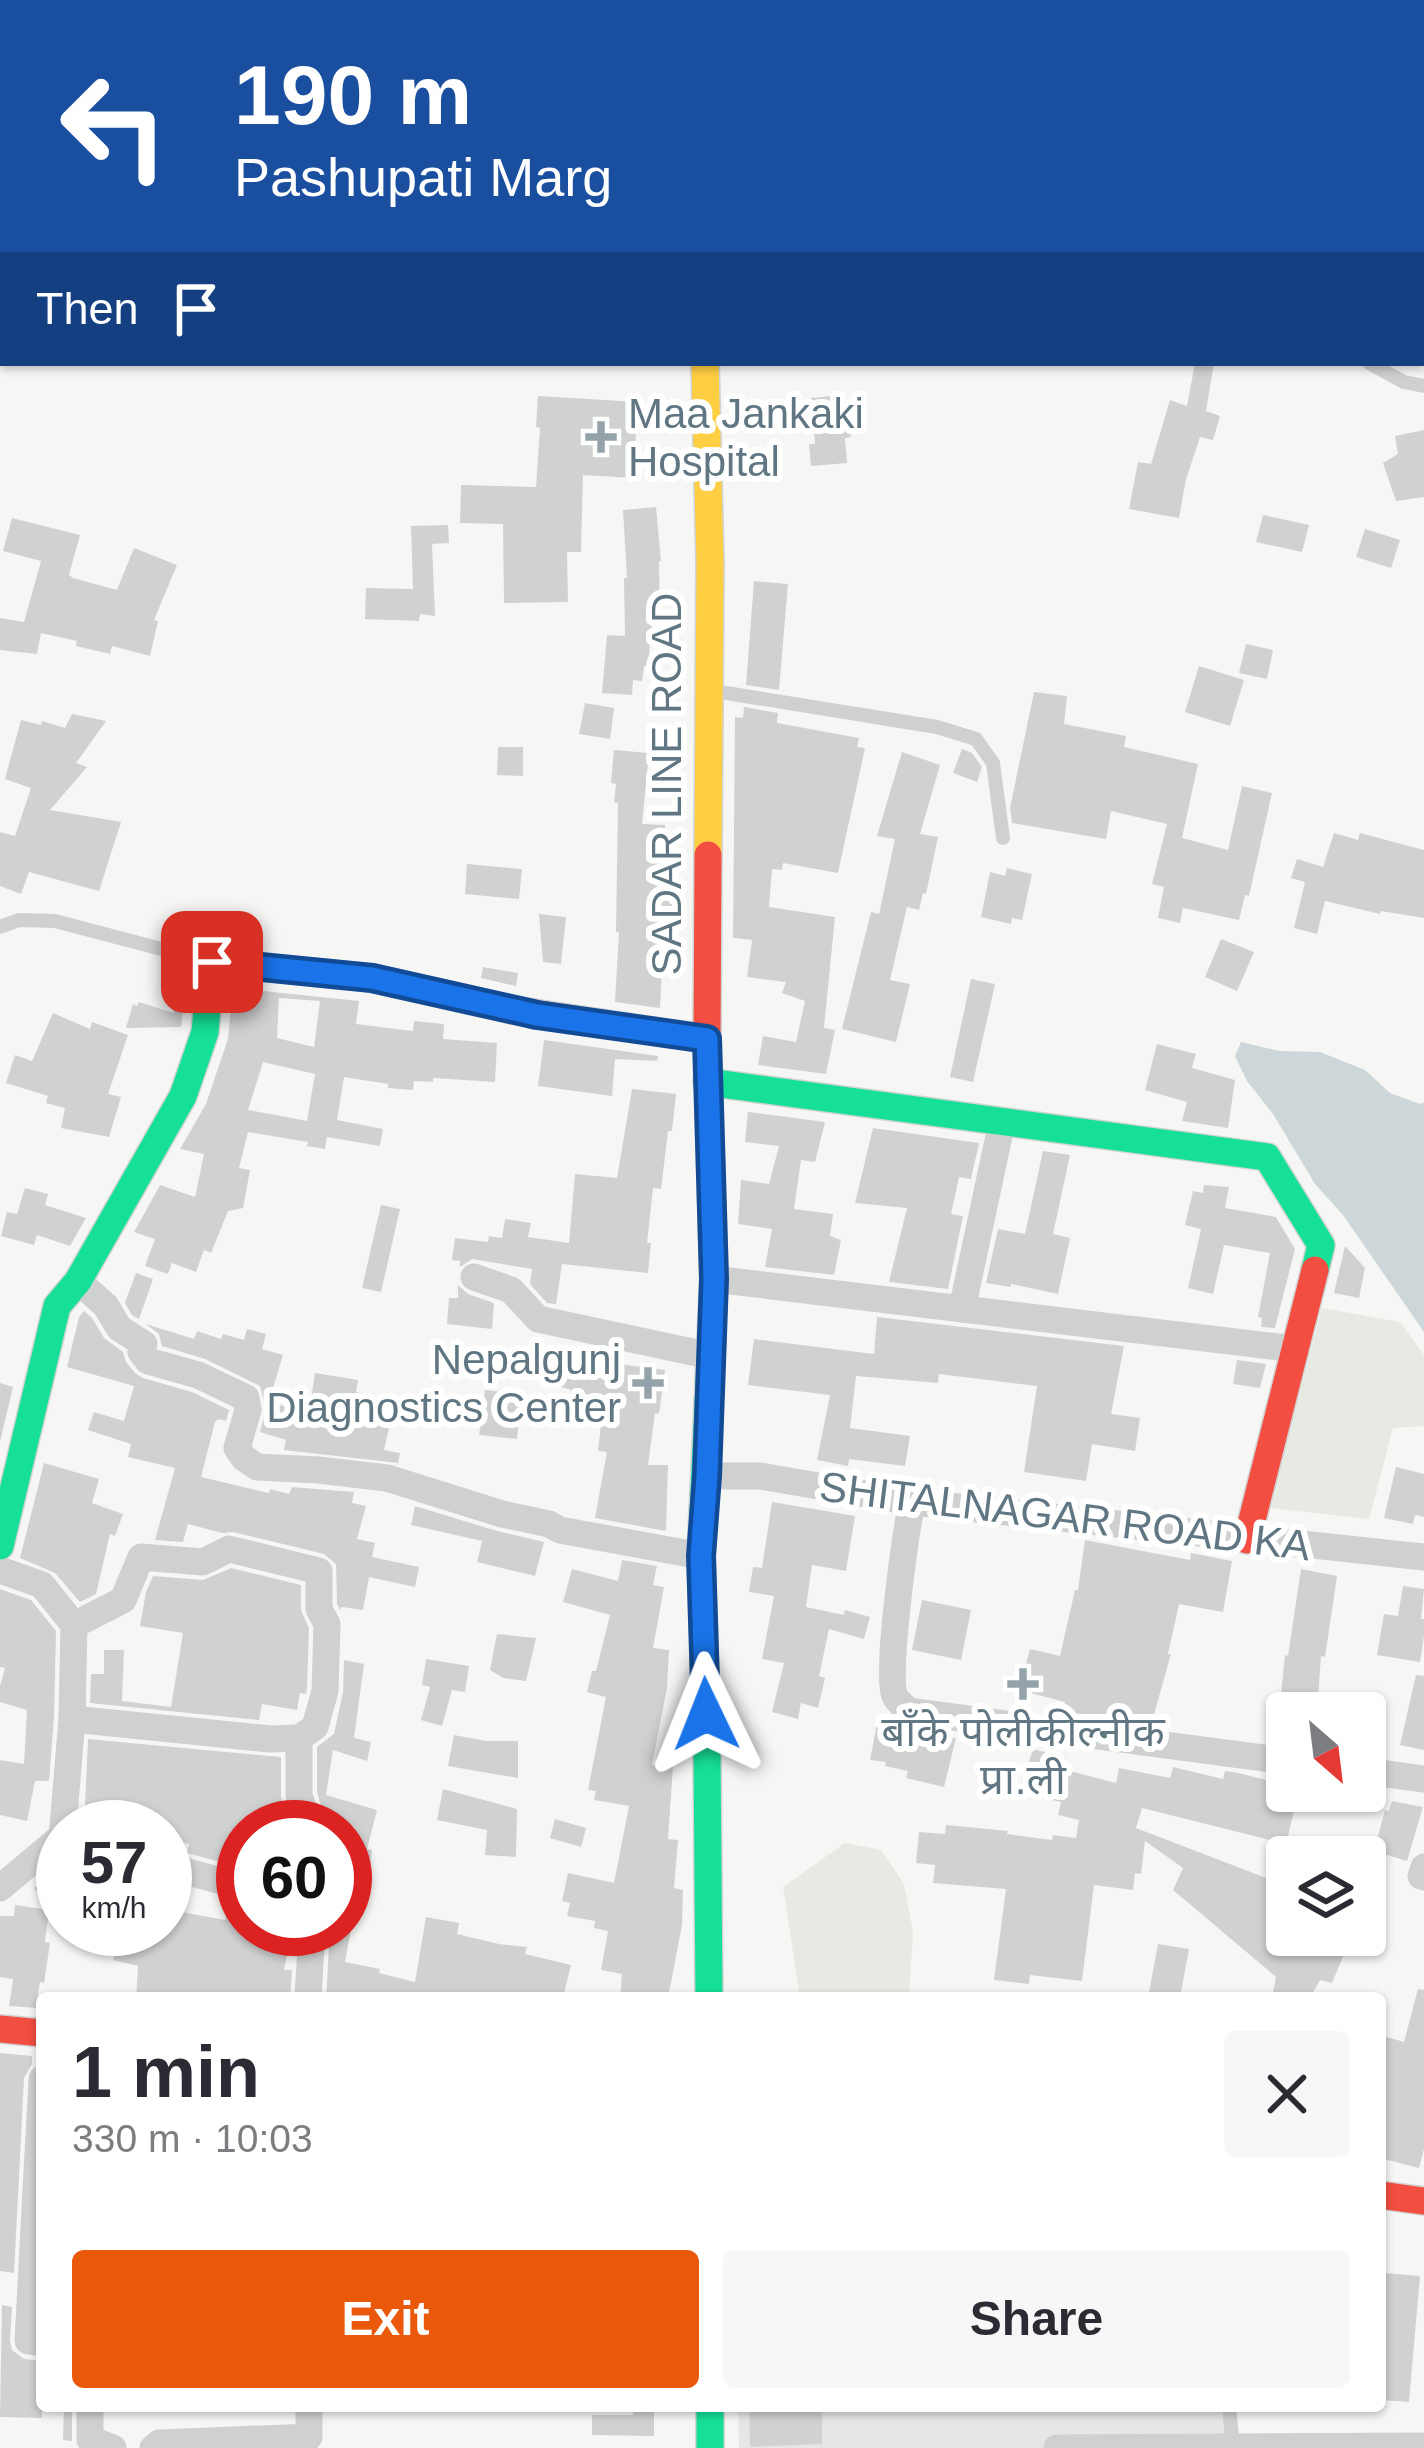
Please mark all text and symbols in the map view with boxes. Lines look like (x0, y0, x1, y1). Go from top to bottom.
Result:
icon: left (36, 48, 192, 204)
text: 190 m (234, 48, 472, 142)
text: Pashupati Marg (234, 147, 612, 207)
icon: arrive (163, 276, 229, 342)
text: Then (36, 283, 139, 334)
place label: Maa Jankaki Hospital (628, 390, 864, 485)
marker: Maa Jankaki Hospital (585, 421, 617, 453)
street label: SADAR LINE ROAD (643, 593, 690, 975)
pin (161, 911, 263, 1013)
icon: arrive (179, 929, 245, 995)
place label: Nepalgunj Diagnostics Center (266, 1336, 621, 1431)
marker: Nepalgunj Diagnostics Center (632, 1367, 664, 1399)
street label: SHITALNAGAR ROAD KA (817, 1463, 1313, 1569)
position arrow (643, 1651, 769, 1777)
marker: बाँके पोलीकील्नीक प्रा.ली (1007, 1668, 1039, 1700)
north arrow (1266, 1692, 1386, 1812)
map controls (1266, 1692, 1386, 1956)
place label: बाँके पोलीकील्नीक प्रा.ली (881, 1708, 1165, 1803)
speed limit sign: 60 (216, 1800, 372, 1956)
text: 57 (81, 1829, 147, 1896)
button: layers (1266, 1836, 1386, 1956)
text: km/h (81, 1891, 147, 1924)
button: close (1224, 2031, 1350, 2157)
text: 1 min (72, 2032, 260, 2112)
text: 330 m · 10:03 (72, 2117, 313, 2160)
button: Exit (72, 2250, 699, 2388)
button: Share (723, 2250, 1350, 2388)

